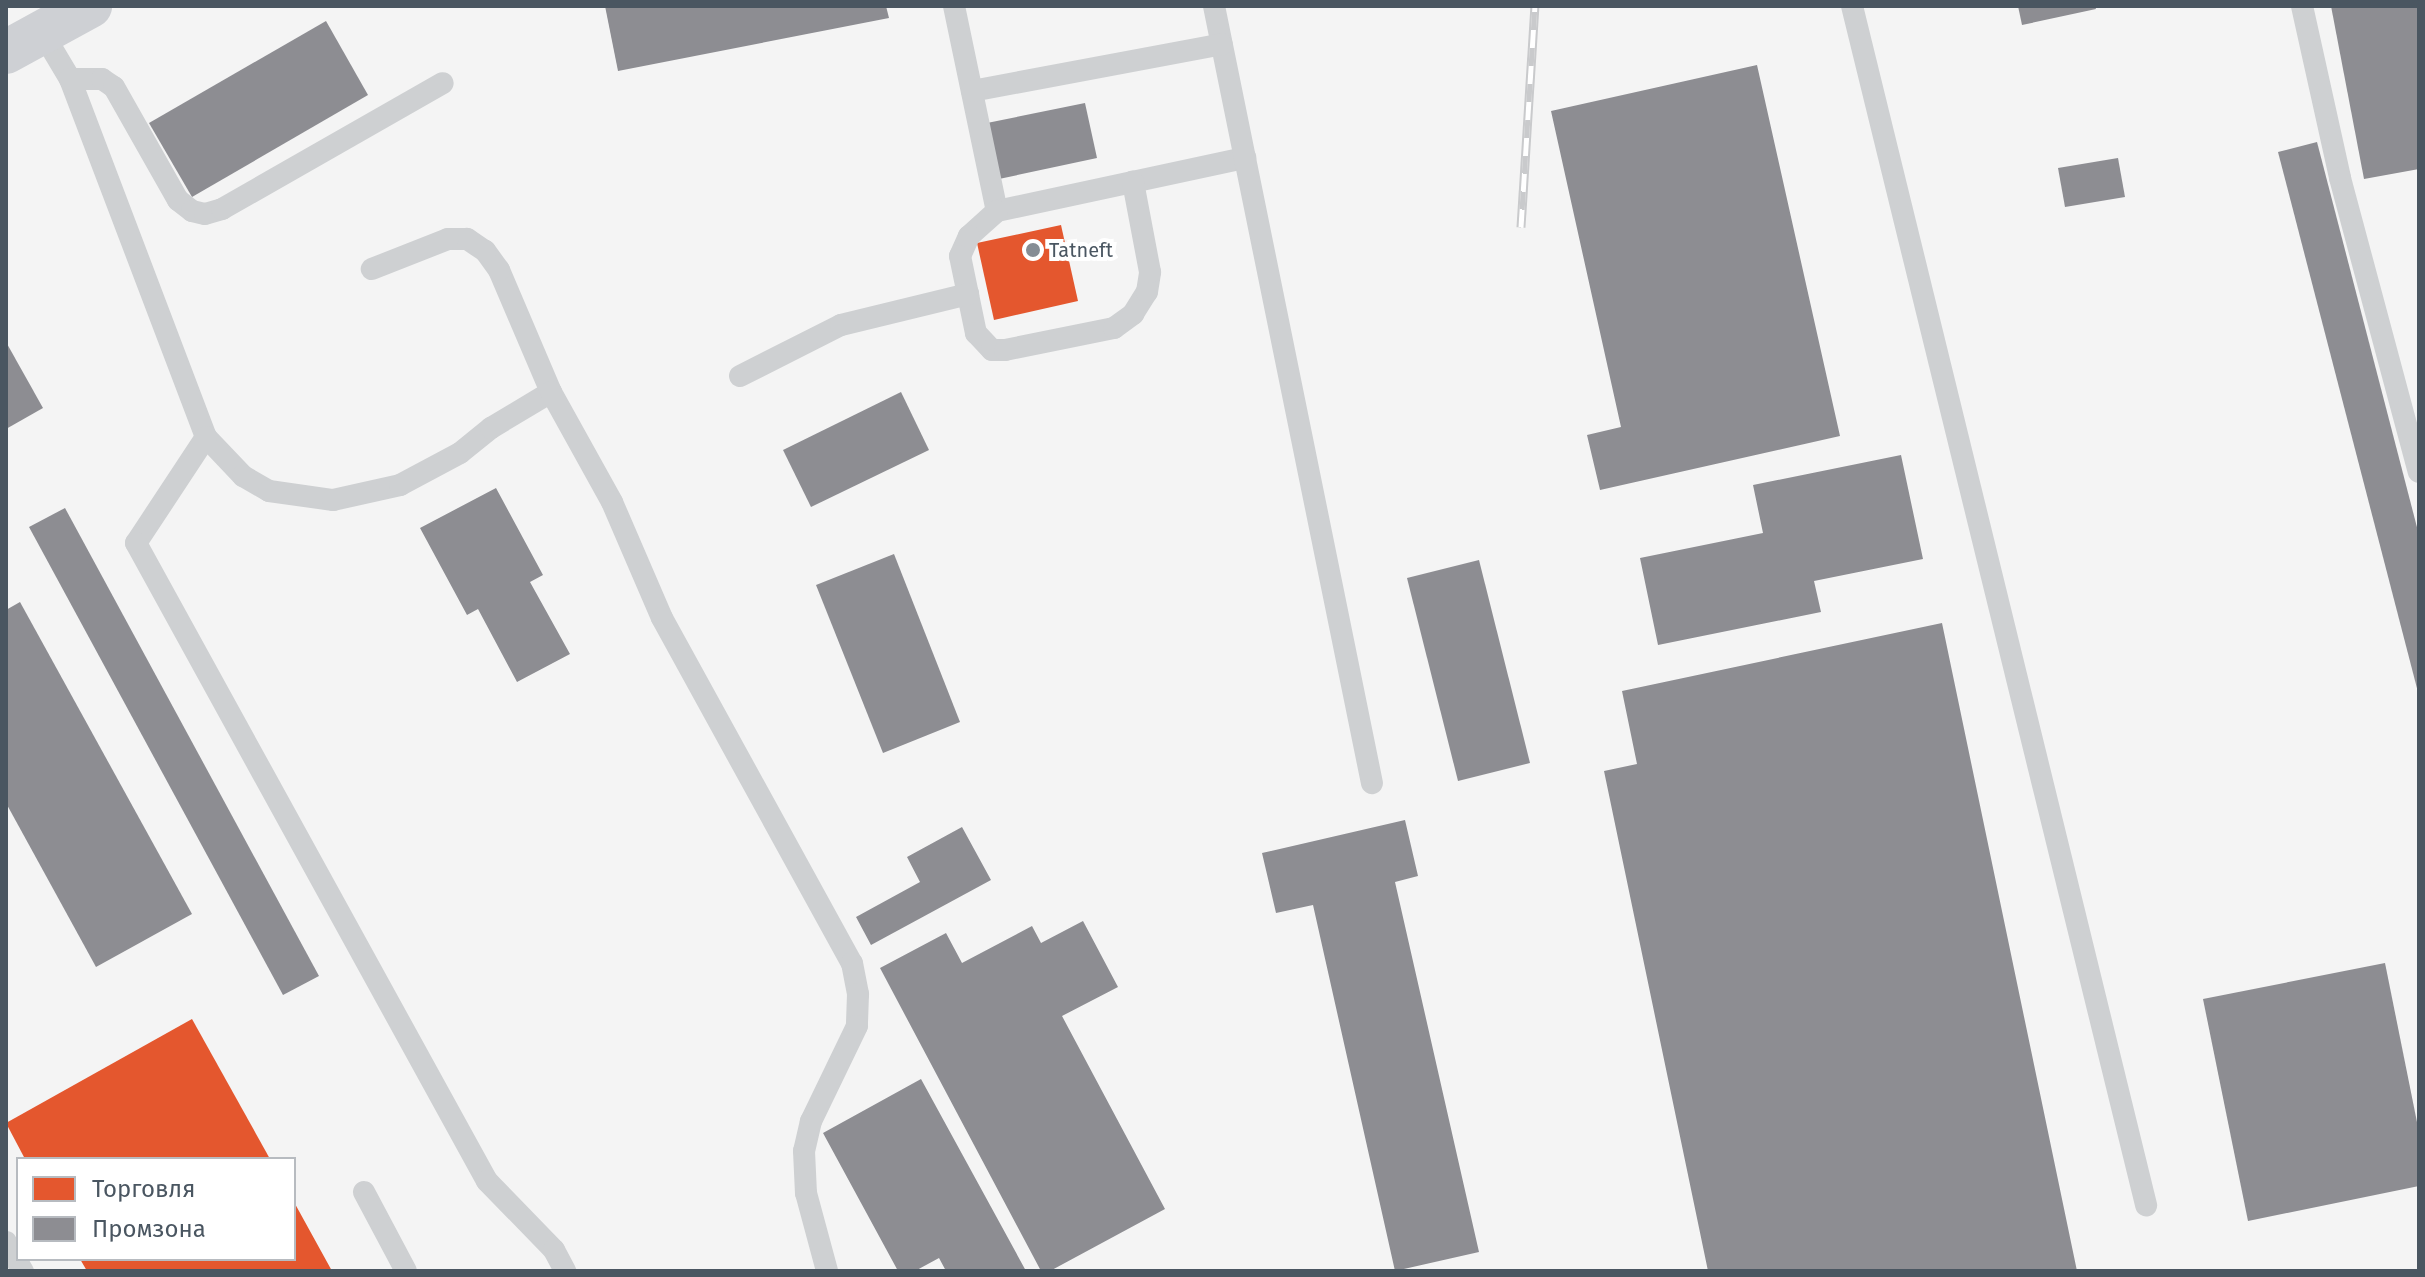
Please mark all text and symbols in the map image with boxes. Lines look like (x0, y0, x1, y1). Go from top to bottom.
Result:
place label: Tatneft (1049, 238, 1113, 262)
marker: Tatneft (1024, 241, 1042, 259)
legend (16, 1157, 296, 1261)
text: Торговля (92, 1175, 195, 1203)
text: Промзона (92, 1215, 206, 1243)

